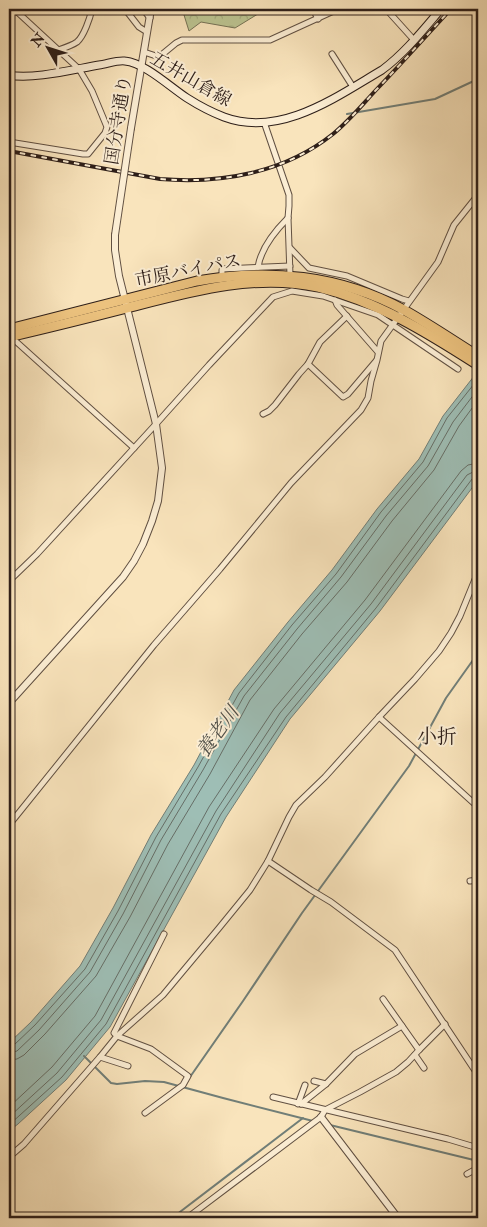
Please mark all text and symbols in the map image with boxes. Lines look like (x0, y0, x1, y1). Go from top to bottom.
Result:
north arrow (22, 22, 72, 72)
text: N (27, 30, 49, 51)
street label: 五井山倉線 (146, 47, 235, 112)
street label: 国分寺通り (100, 74, 137, 166)
street label: 市原バイパス (133, 249, 243, 292)
water label: 養老川 (191, 700, 245, 762)
district label: 小折 (417, 724, 457, 749)

